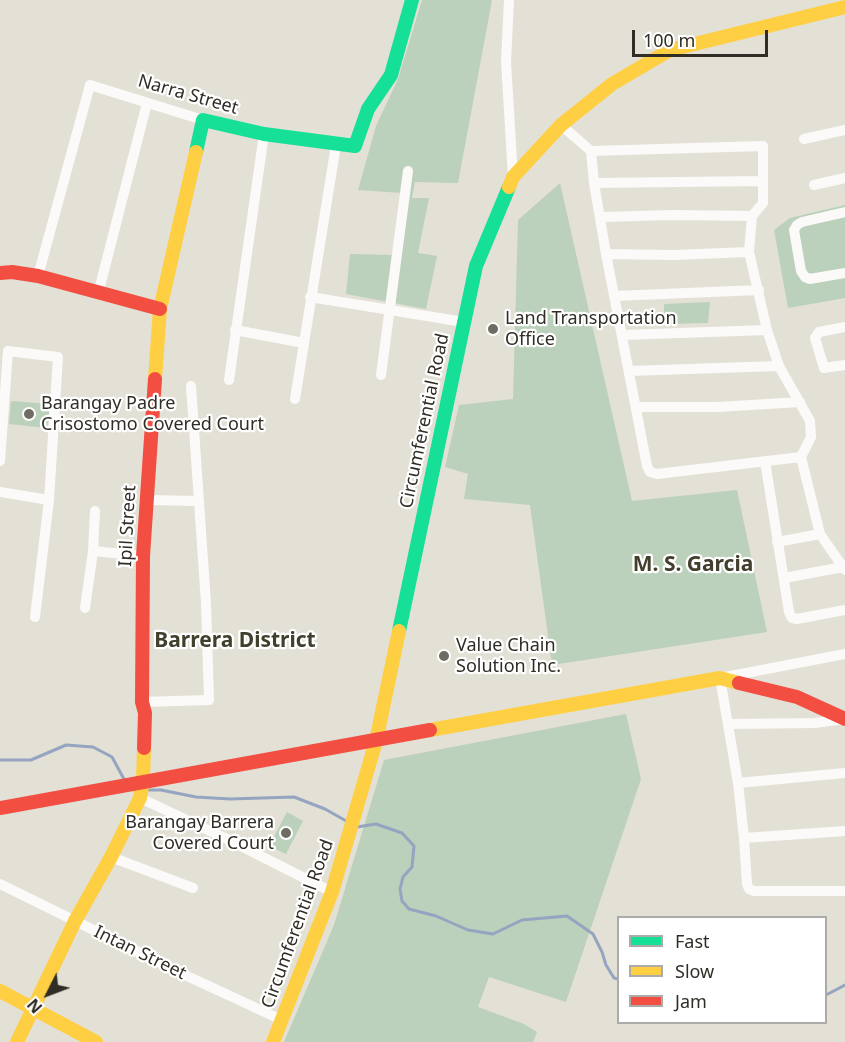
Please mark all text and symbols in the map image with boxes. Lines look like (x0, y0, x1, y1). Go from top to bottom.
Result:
scale bar (635, 18, 772, 56)
text: 100 m (643, 28, 695, 52)
street label: Narra Street (135, 70, 241, 120)
place label: Land Transportation Office (505, 308, 677, 350)
marker: Land Transportation Office (486, 322, 500, 336)
street label: Circumferential Road (396, 332, 454, 510)
place label: Barangay Padre Crisostomo Covered Court (41, 393, 264, 436)
marker: Barangay Padre Crisostomo Covered Court (22, 407, 36, 421)
street label: Ipil Street (115, 485, 141, 567)
district label: M. S. Garcia (633, 552, 753, 578)
district label: Barrera District (154, 628, 316, 654)
place label: Value Chain Solution Inc. (456, 635, 561, 678)
marker: Value Chain Solution Inc. (437, 649, 451, 663)
place label: Barangay Barrera Covered Court (125, 812, 274, 854)
marker: Barangay Barrera Covered Court (279, 826, 293, 840)
street label: Circumferential Road (257, 837, 339, 1011)
legend (617, 916, 827, 1024)
street label: Intan Street (90, 921, 190, 985)
text: Fast (675, 929, 710, 953)
text: Slow (675, 959, 714, 983)
north arrow (18, 964, 78, 1024)
text: Jam (675, 989, 707, 1013)
text: N (22, 994, 47, 1018)

